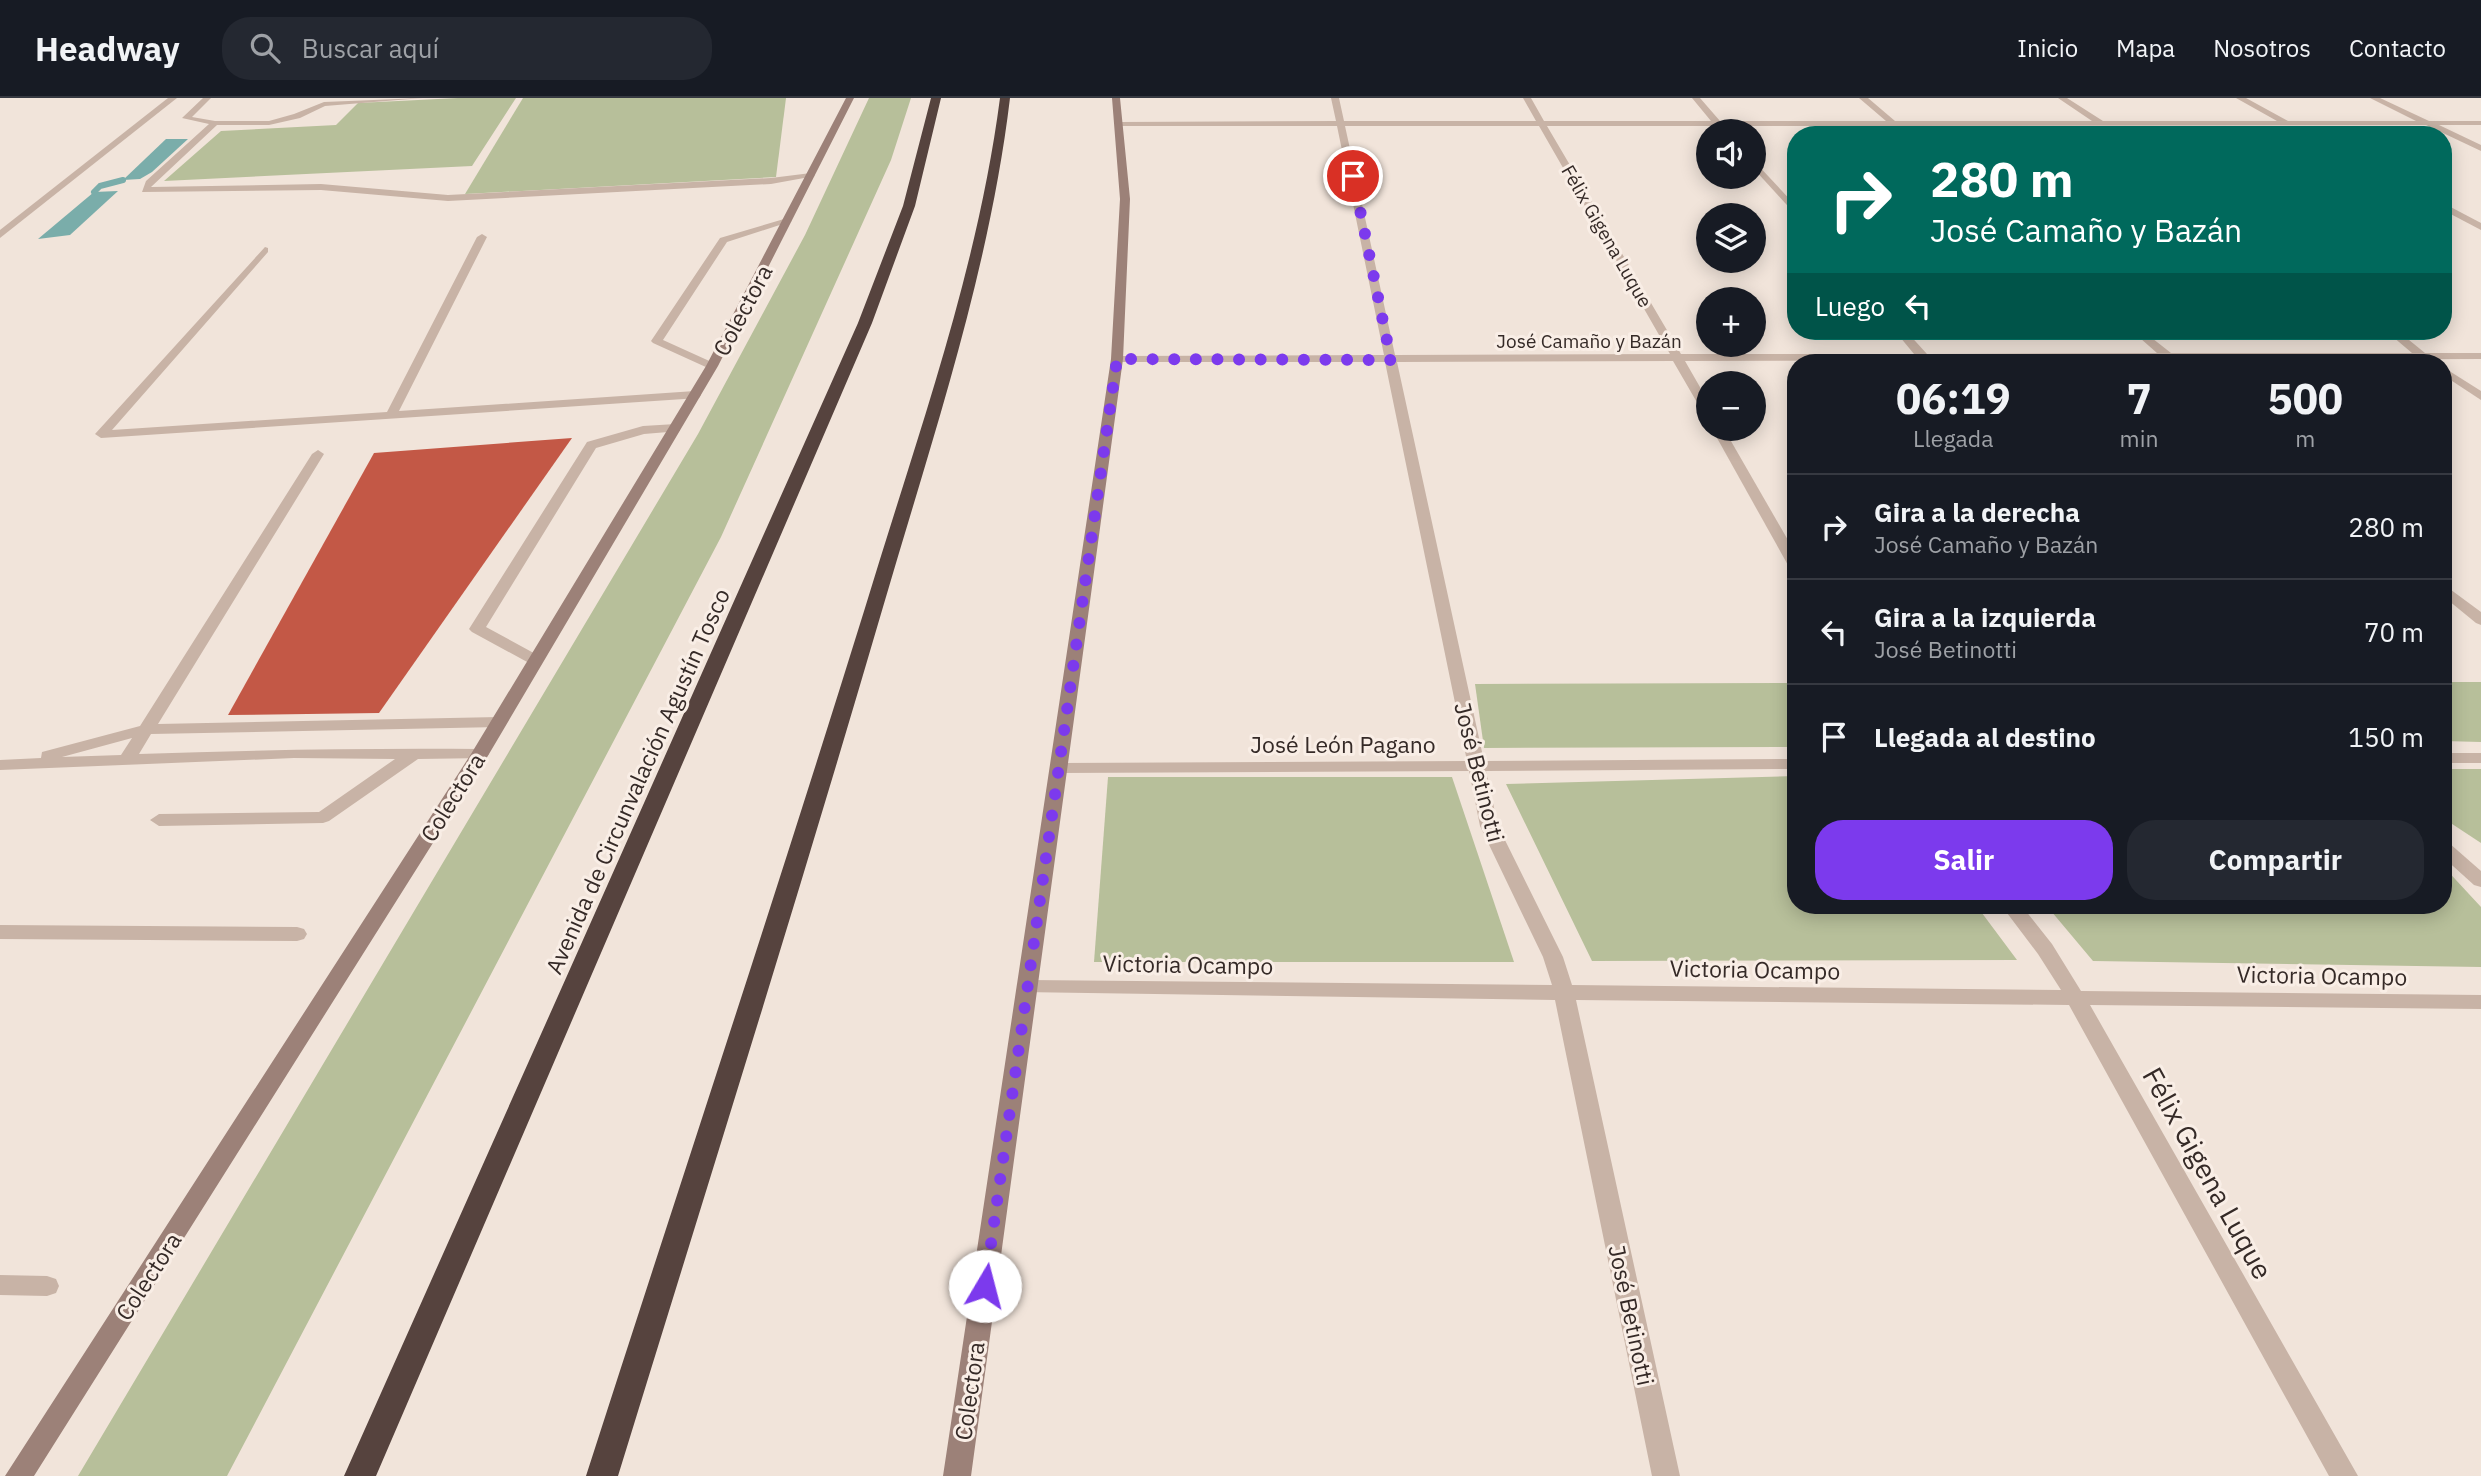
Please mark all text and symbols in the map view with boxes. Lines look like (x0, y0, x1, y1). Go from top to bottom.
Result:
search box (222, 17, 712, 80)
text: Headway (35, 27, 180, 70)
icon: search (246, 29, 284, 67)
text: Buscar aquí (302, 31, 439, 65)
text: Inicio (2017, 32, 2078, 64)
text: Mapa (2116, 32, 2175, 64)
text: Nosotros (2213, 32, 2311, 64)
text: Contacto (2349, 32, 2446, 64)
map controls (1696, 119, 1766, 441)
button: sound (1696, 119, 1766, 189)
pin (1323, 146, 1383, 206)
text: 280 m (1930, 147, 2074, 210)
icon: right (1815, 154, 1906, 245)
icon: arrive (1334, 157, 1372, 195)
street label: Félix Gigena Luque (1556, 160, 1658, 312)
button: layers (1696, 203, 1766, 273)
text: José Camaño y Bazán (1930, 209, 2242, 251)
street label: Colectora (705, 259, 779, 361)
button: + (1696, 287, 1766, 357)
icon: left (1899, 287, 1937, 325)
text: Luego (1815, 289, 1885, 323)
street label: José Camaño y Bazán (1496, 329, 1682, 353)
button: − (1696, 371, 1766, 441)
text: 06:19 (1896, 371, 2011, 426)
text: 7 (2126, 371, 2152, 426)
text: 500 (2267, 371, 2343, 426)
text: Llegada (1913, 423, 1993, 453)
text: min (2120, 423, 2158, 453)
text: m (2295, 423, 2315, 453)
text: Gira a la derecha (1874, 495, 2080, 529)
icon: right (1815, 508, 1853, 546)
text: 280 m (2348, 510, 2424, 544)
text: José Camaño y Bazán (1874, 529, 2098, 559)
street label: Avenida de Circunvalación Agustín Tosco (538, 583, 736, 979)
text: Gira a la izquierda (1874, 600, 2096, 634)
icon: left (1815, 613, 1853, 651)
text: 70 m (2364, 615, 2424, 649)
text: José Betinotti (1874, 634, 2017, 664)
street label: José Betinotti (1448, 699, 1512, 845)
icon: arrive (1815, 718, 1853, 756)
text: Llegada al destino (1874, 720, 2096, 754)
text: 150 m (2348, 720, 2424, 754)
street label: José León Pagano (1250, 729, 1436, 759)
street label: Colectora (413, 747, 491, 847)
button: Salir (1815, 820, 2113, 900)
button: Compartir (2127, 820, 2424, 900)
street label: Victoria Ocampo (1102, 948, 1274, 980)
street label: Victoria Ocampo (1669, 953, 1841, 985)
street label: Victoria Ocampo (2236, 959, 2408, 991)
street label: Félix Gigena Luque (2134, 1060, 2282, 1286)
street label: Colectora (108, 1226, 188, 1326)
street label: José Betinotti (1602, 1242, 1662, 1388)
position arrow (948, 1249, 1022, 1323)
street label: Colectora (947, 1340, 991, 1442)

